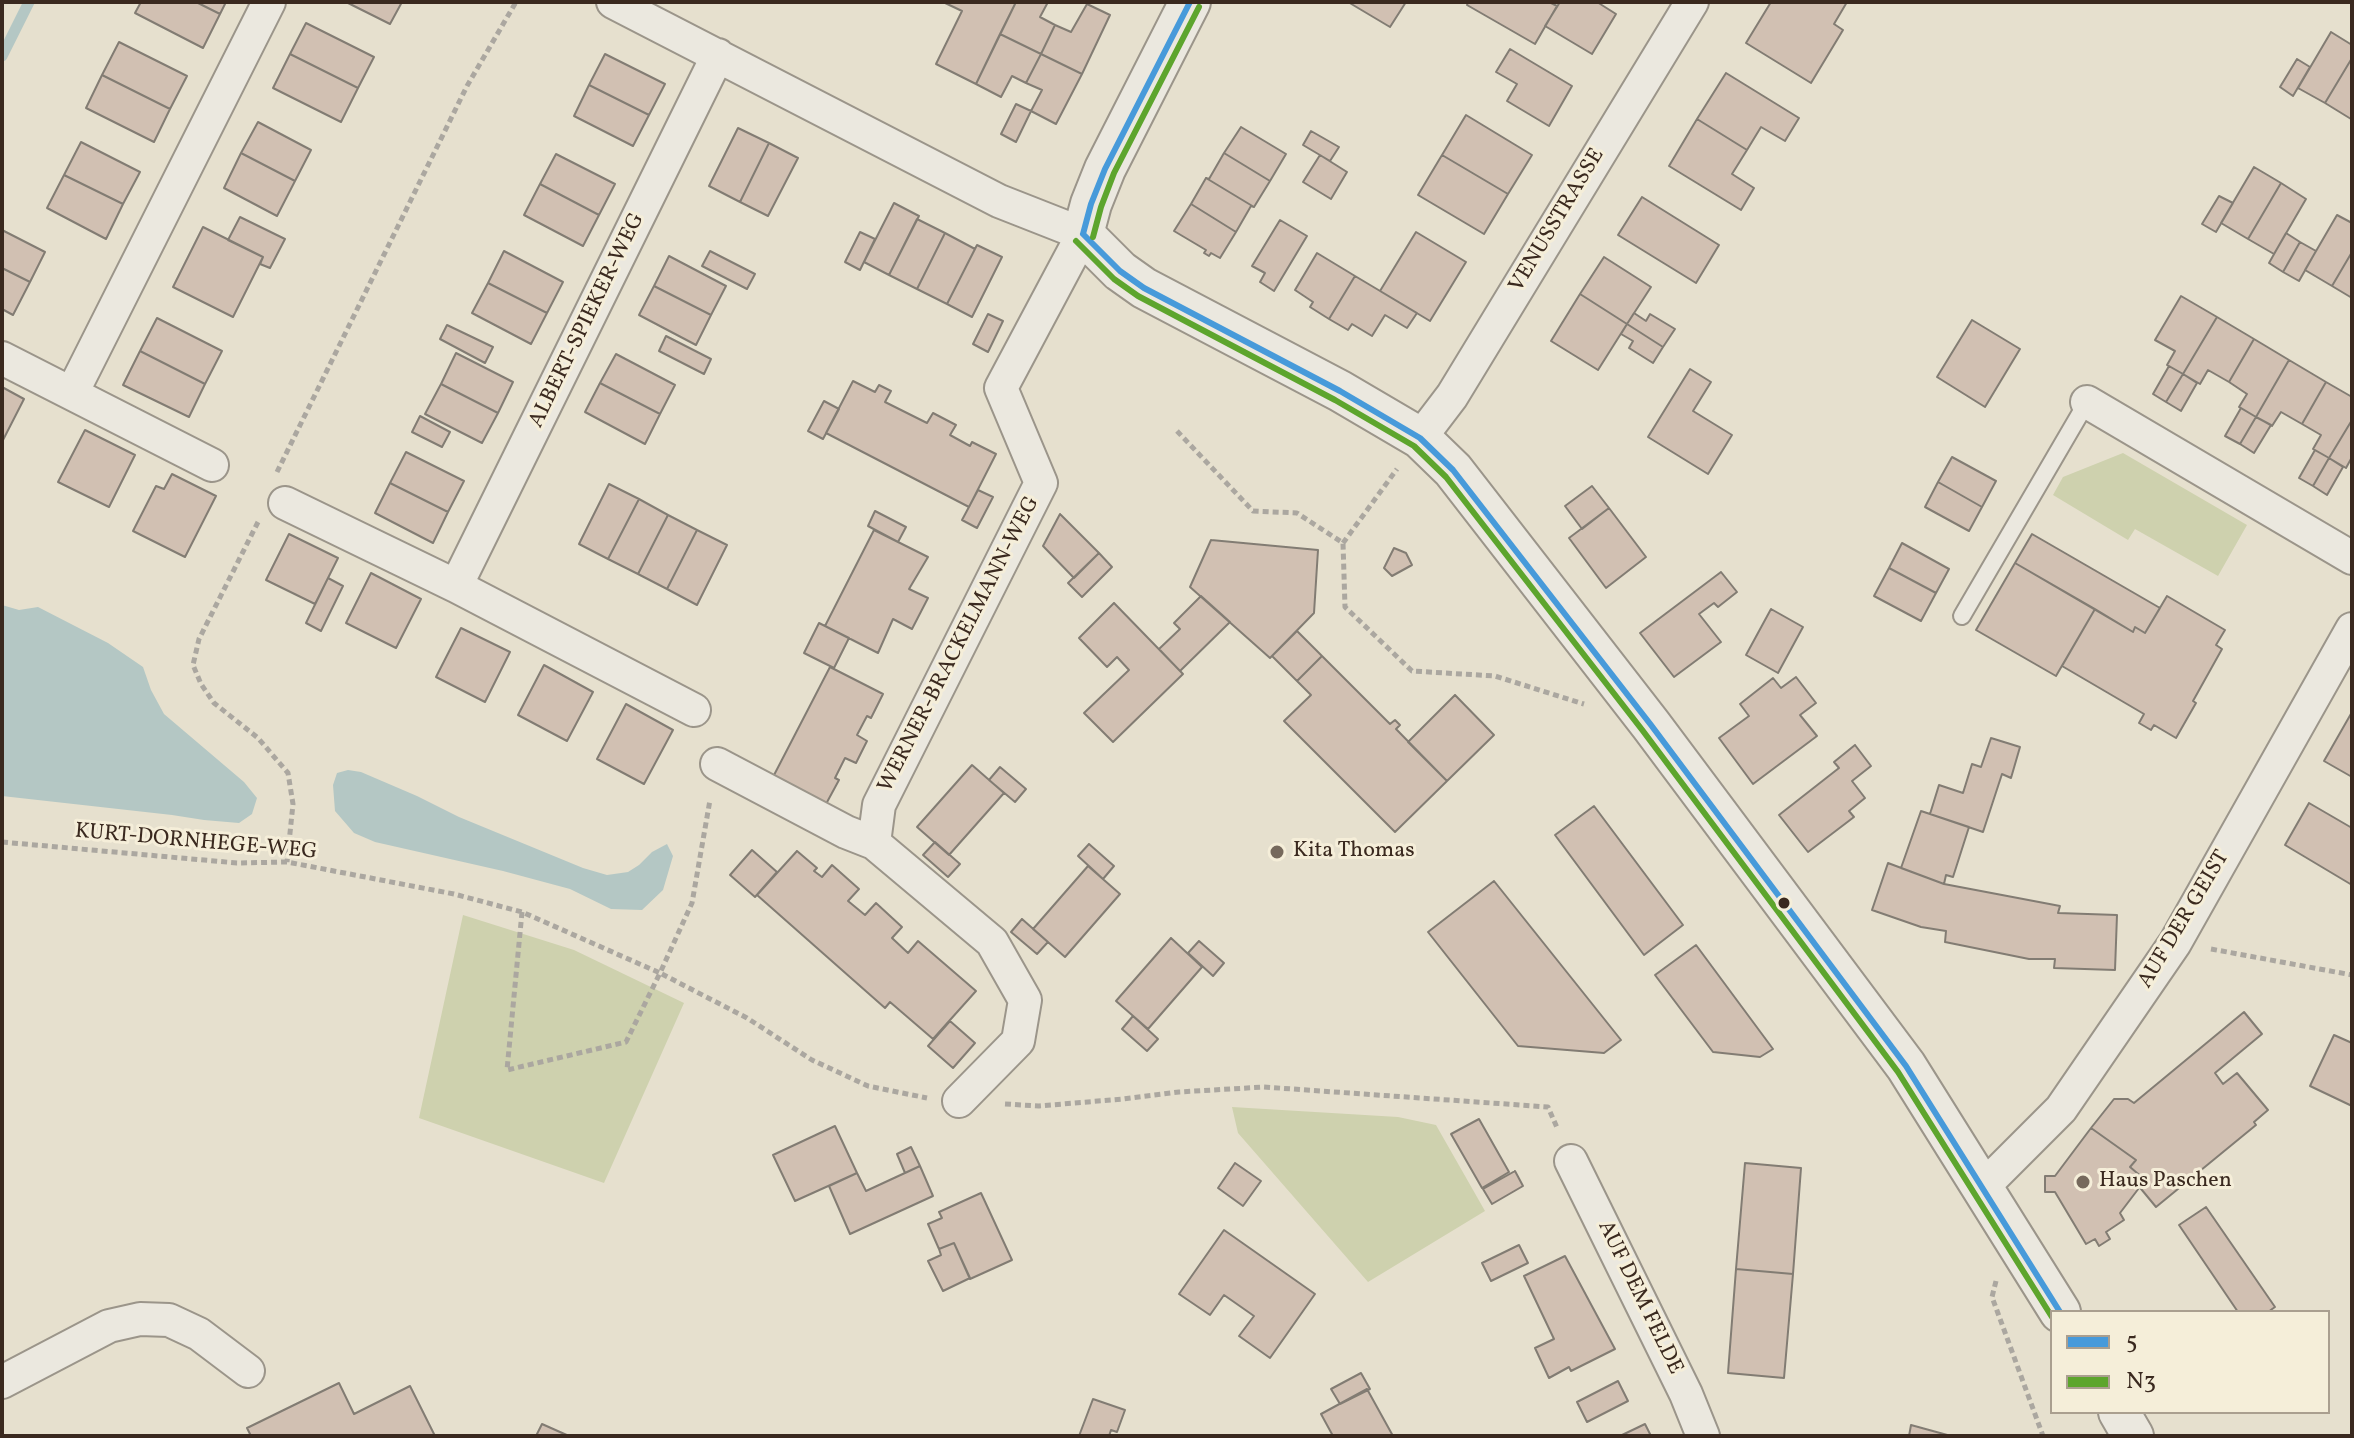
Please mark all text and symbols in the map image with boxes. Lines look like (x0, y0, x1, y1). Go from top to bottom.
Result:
street label: VENUSSTRASSE (1505, 144, 1611, 298)
street label: ALBERT-SPIEKER-WEG (524, 209, 652, 433)
street label: WERNER-BRACKELMANN-WEG (874, 492, 1046, 798)
street label: KURT-DORNHEGE-WEG (74, 819, 318, 867)
place label: Kita Thomas (1293, 839, 1415, 865)
marker: Kita Thomas (1268, 843, 1286, 861)
street label: AUF DER GEIST (2133, 846, 2237, 994)
unlabelled marker (1776, 895, 1792, 911)
place label: Haus Paschen (2099, 1169, 2232, 1195)
marker: Haus Paschen (2074, 1173, 2092, 1191)
street label: AUF DEM FELDE (1590, 1217, 1688, 1379)
legend (2050, 1310, 2330, 1414)
text: 5 (2126, 1325, 2138, 1359)
text: N3 (2126, 1365, 2156, 1399)

